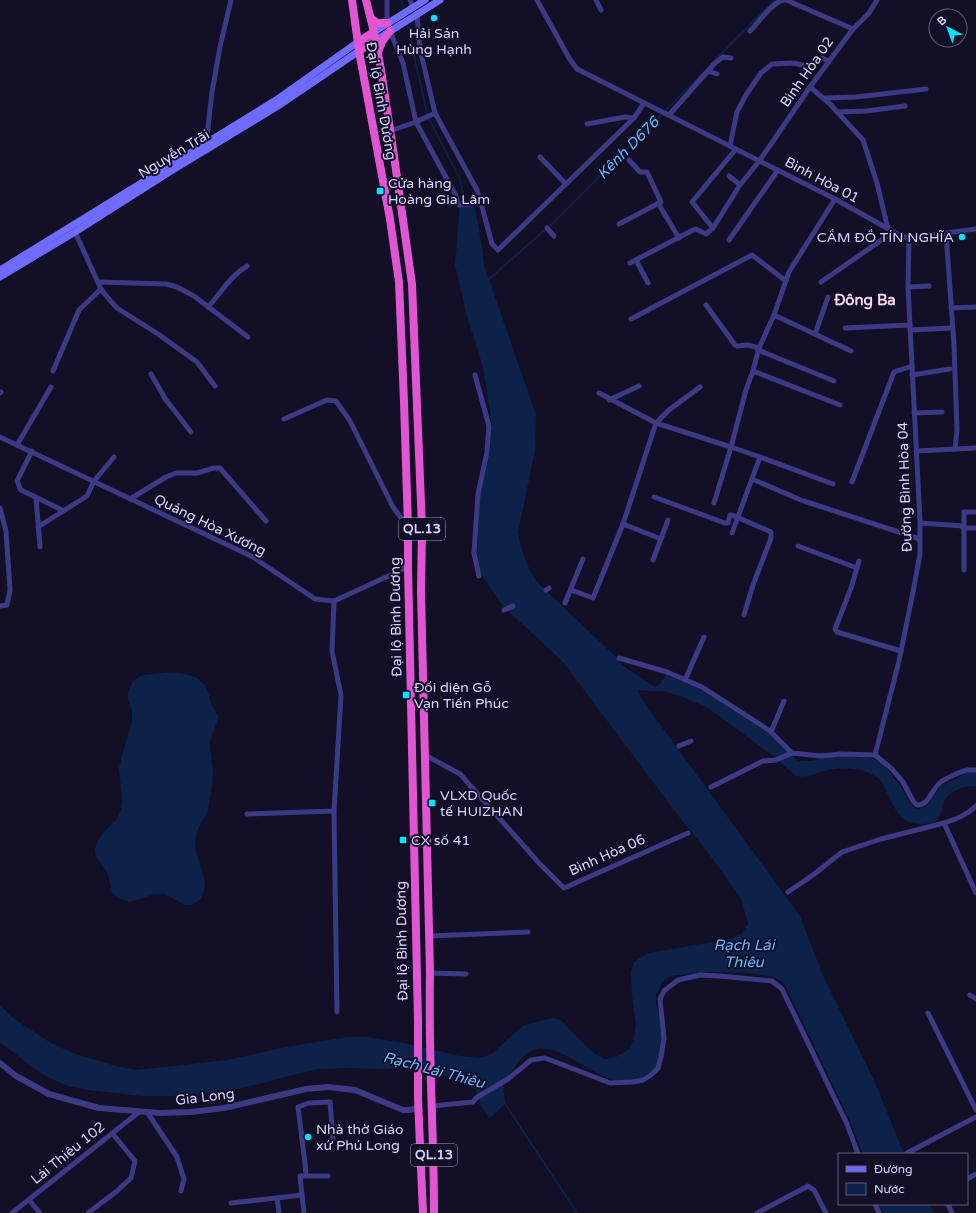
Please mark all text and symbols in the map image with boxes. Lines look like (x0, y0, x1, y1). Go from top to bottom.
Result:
north arrow (928, 8, 968, 48)
marker: Hải Sản Hùng Hạnh (429, 13, 439, 23)
text: B (935, 13, 949, 28)
place label: Hải Sản Hùng Hạnh (396, 25, 472, 58)
street label: Bình Hòa 02 (777, 34, 837, 110)
street label: Đại lộ Bình Dương (362, 41, 400, 161)
water label: Kênh D676 (593, 112, 664, 183)
street label: Nguyễn Trãi (135, 126, 213, 182)
street label: Bình Hòa 01 (782, 153, 862, 207)
place label: Cửa hàng Hoàng Gia Lâm (388, 175, 490, 208)
marker: Cửa hàng Hoàng Gia Lâm (375, 186, 385, 196)
place label: CẦM ĐỒ TÍN NGHĨA (817, 229, 954, 246)
marker: CẦM ĐỒ TÍN NGHĨA (957, 232, 967, 242)
district label: Đông Ba (833, 291, 896, 310)
street label: Đường Bình Hòa 04 (894, 421, 916, 552)
street label: Quảng Hòa Xương (151, 490, 269, 560)
road number: QL.13 (399, 518, 445, 540)
street label: Đại lộ Bình Dương (386, 557, 406, 677)
place label: Đối diện Gỗ Vạn Tiến Phúc (414, 679, 509, 712)
marker: Đối diện Gỗ Vạn Tiến Phúc (401, 690, 411, 700)
place label: VLXD Quốc tế HUIZHAN (440, 787, 523, 820)
marker: VLXD Quốc tế HUIZHAN (427, 798, 437, 808)
street label: Bình Hòa 06 (566, 831, 648, 879)
place label: CX số 41 (411, 832, 470, 849)
marker: CX số 41 (398, 835, 408, 845)
street label: Đại lộ Bình Dương (392, 881, 412, 1001)
water label: Rạch Lái Thiêu (714, 936, 777, 971)
water label: Rạch Lái Thiêu (381, 1048, 488, 1092)
street label: Gia Long (174, 1085, 236, 1109)
street label: Lái Thiêu 102 (28, 1118, 108, 1188)
place label: Nhà thờ Giáo xứ Phú Long (316, 1121, 404, 1154)
marker: Nhà thờ Giáo xứ Phú Long (303, 1132, 313, 1142)
road number: QL.13 (411, 1144, 457, 1166)
legend (838, 1153, 968, 1205)
text: Đường (874, 1162, 913, 1176)
text: Nước (874, 1182, 905, 1196)

